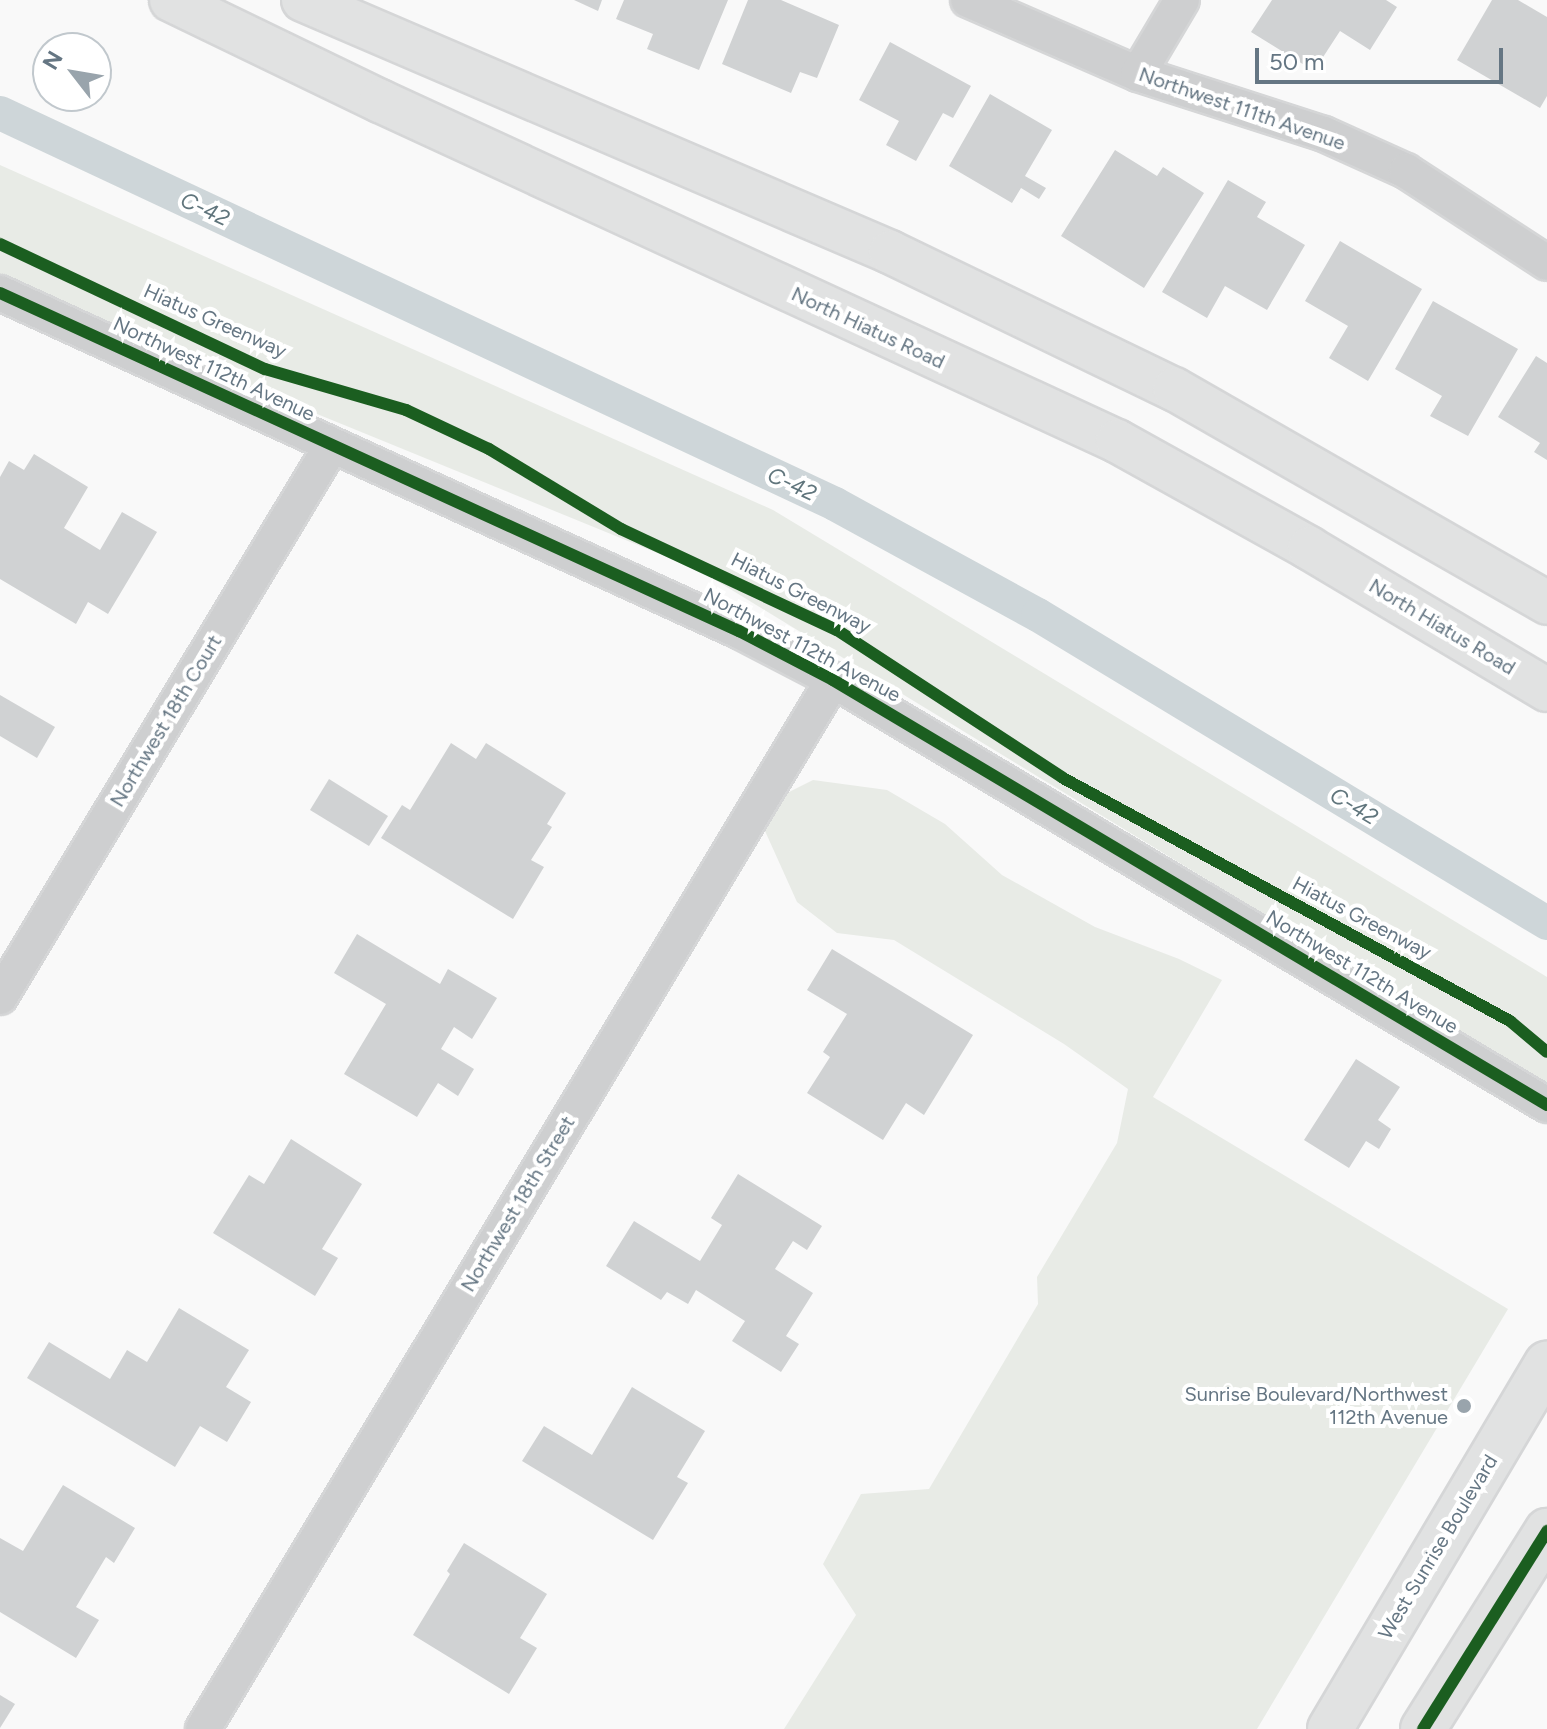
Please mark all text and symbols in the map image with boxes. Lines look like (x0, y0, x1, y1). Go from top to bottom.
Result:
north arrow (32, 32, 112, 112)
scale bar (1259, 32, 1507, 82)
text: N (37, 46, 69, 75)
text: 50 m (1269, 47, 1325, 76)
street label: Northwest 111th Avenue (1136, 62, 1348, 156)
water label: C-42 (176, 186, 234, 232)
street label: Hiatus Greenway (140, 279, 290, 363)
street label: North Hiatus Road (788, 282, 948, 374)
street label: Northwest 112th Avenue (109, 312, 319, 426)
water label: C-42 (763, 461, 821, 507)
street label: Hiatus Greenway (727, 547, 875, 639)
street label: North Hiatus Road (1365, 574, 1519, 680)
street label: Northwest 112th Avenue (699, 583, 905, 707)
street label: Northwest 18th Court (105, 631, 227, 811)
water label: C-42 (1325, 782, 1383, 830)
street label: Hiatus Greenway (1289, 871, 1435, 965)
street label: Northwest 112th Avenue (1262, 905, 1462, 1039)
street label: Northwest 18th Street (456, 1112, 580, 1296)
place label: Sunrise Boulevard/Northwest 112th Avenue (1185, 1382, 1448, 1429)
marker: Sunrise Boulevard/Northwest 112th Avenue (1455, 1397, 1473, 1415)
street label: West Sunrise Boulevard (1373, 1450, 1503, 1644)

